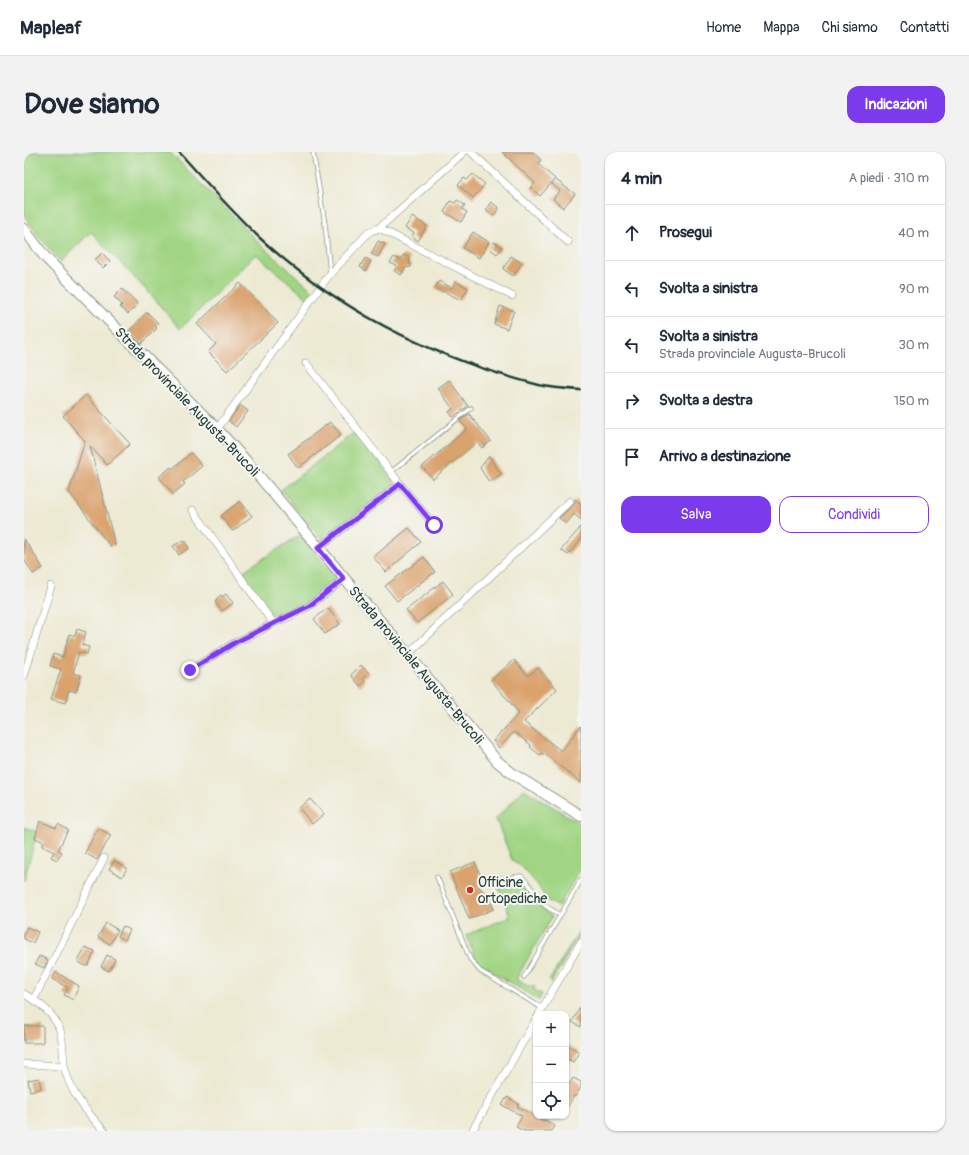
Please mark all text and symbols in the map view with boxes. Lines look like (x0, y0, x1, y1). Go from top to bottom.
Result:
text: Mapleaf (20, 16, 82, 40)
text: Home (706, 19, 741, 36)
text: Mappa (763, 19, 800, 36)
text: Chi siamo (822, 19, 878, 36)
text: Contatti (900, 19, 949, 36)
button: Indicazioni (847, 86, 945, 123)
text: Dove siamo (24, 87, 160, 122)
text: 4 min (621, 168, 662, 189)
text: A piedi · 310 m (849, 170, 929, 186)
icon: ahead (621, 222, 643, 244)
text: Prosegui (659, 223, 712, 242)
text: 40 m (898, 225, 929, 241)
icon: left (621, 278, 643, 300)
text: Svolta a sinistra (659, 279, 758, 298)
text: 90 m (899, 281, 929, 297)
street label: Strada provinciale Augusta-Brucoli (111, 324, 263, 481)
text: Svolta a sinistra (659, 327, 758, 346)
icon: left (621, 334, 643, 356)
text: 30 m (899, 337, 929, 353)
text: Strada provinciale Augusta-Brucoli (659, 346, 846, 362)
icon: right (621, 390, 643, 412)
text: Svolta a destra (659, 391, 753, 410)
text: 150 m (894, 393, 929, 409)
icon: arrive (621, 446, 643, 468)
text: Arrivo a destinazione (659, 447, 791, 466)
button: Salva (621, 496, 771, 533)
button: Condividi (779, 496, 929, 533)
route start (425, 516, 443, 534)
street label: Strada provinciale Augusta-Brucoli (345, 583, 487, 748)
route end (181, 661, 199, 679)
place label: Officine ortopediche (478, 874, 547, 907)
marker: Officine ortopediche (465, 885, 475, 895)
map controls (533, 1011, 569, 1119)
button: + (533, 1011, 569, 1047)
button: − (533, 1047, 569, 1083)
button: locate (533, 1083, 569, 1119)

